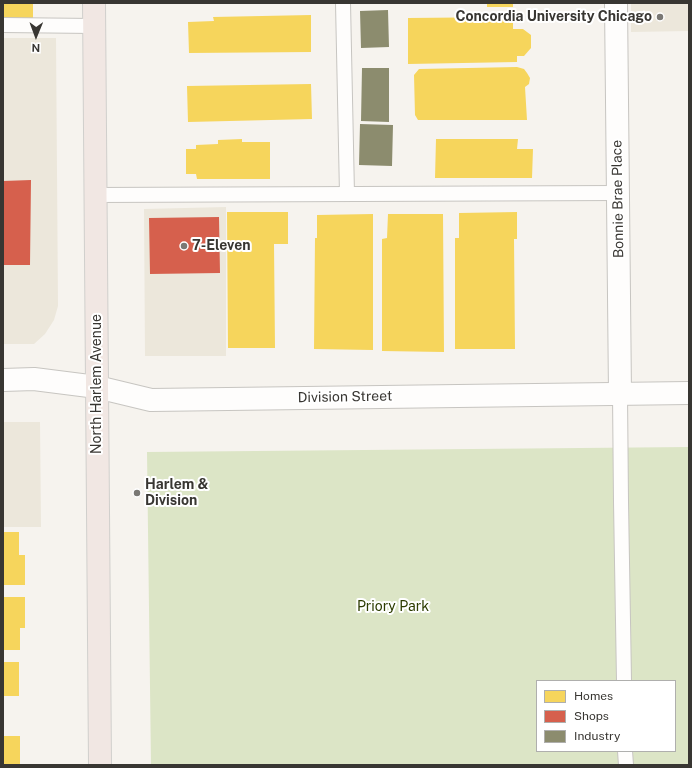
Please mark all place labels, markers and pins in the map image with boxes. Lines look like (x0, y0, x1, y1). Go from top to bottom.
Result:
place label: Concordia University Chicago (455, 9, 652, 25)
marker: Concordia University Chicago (655, 12, 665, 22)
place label: 7-Eleven (192, 238, 251, 254)
marker: 7-Eleven (179, 241, 189, 251)
place label: Harlem & Division (145, 477, 208, 510)
marker: Harlem & Division (132, 488, 142, 498)

